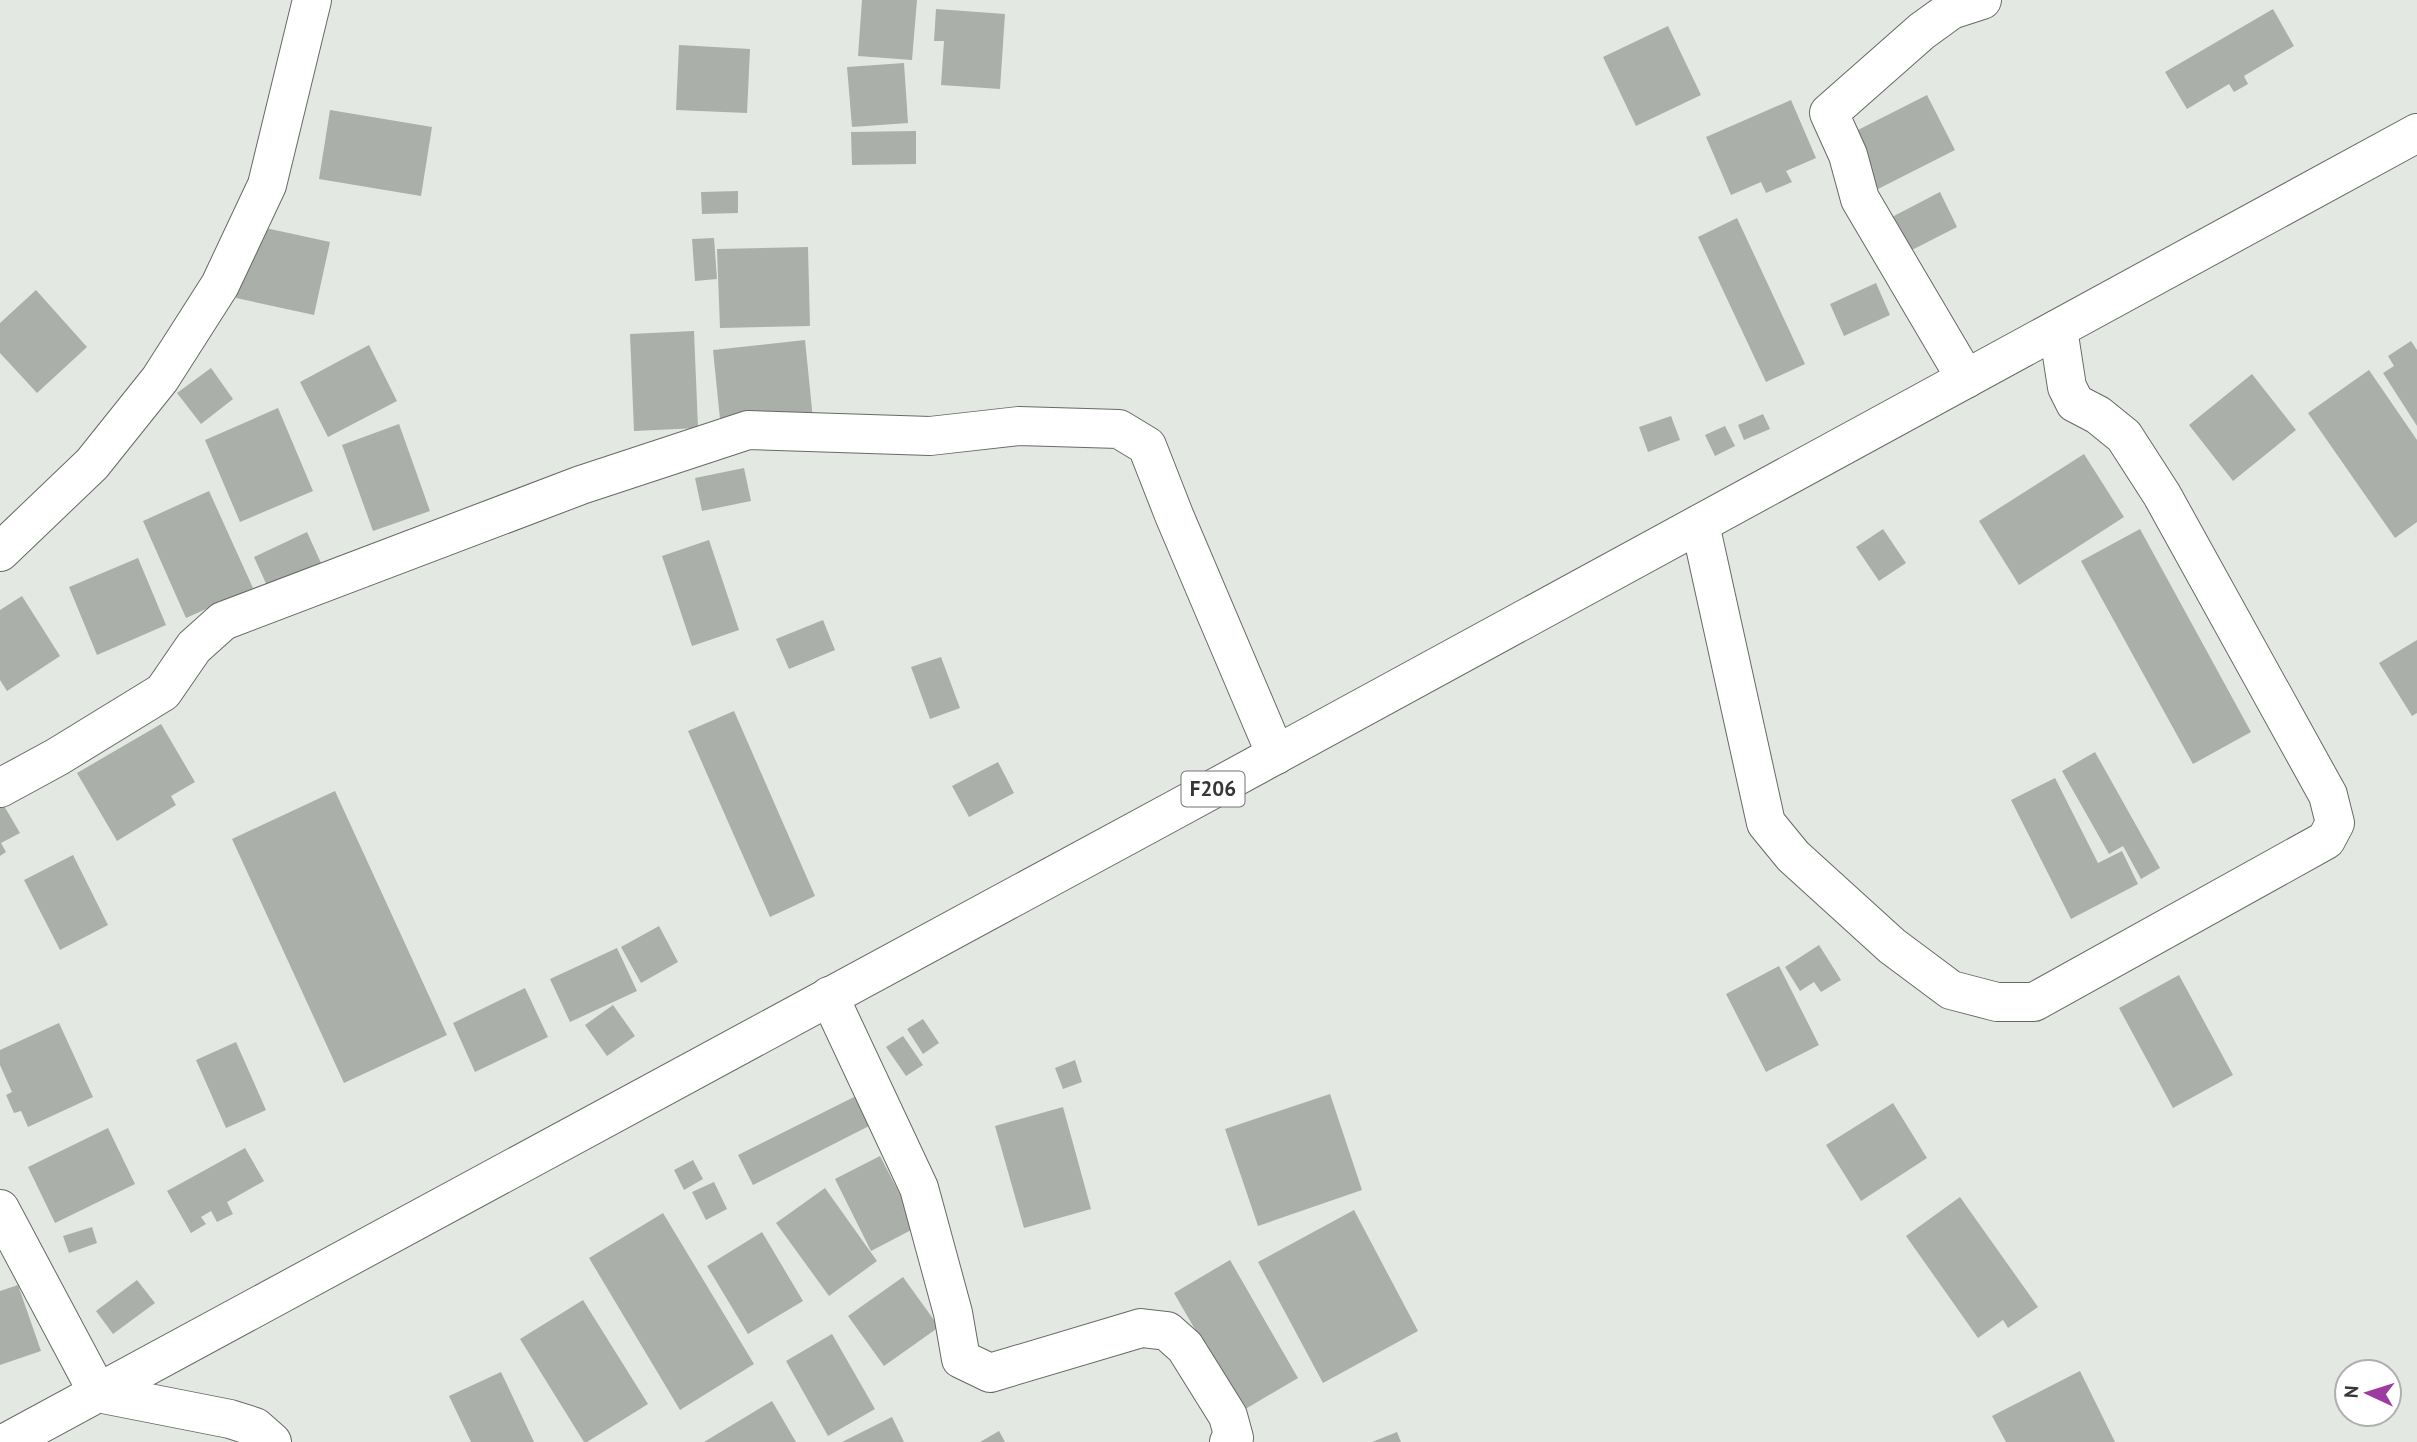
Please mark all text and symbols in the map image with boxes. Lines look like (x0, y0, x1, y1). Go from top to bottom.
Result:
road number: F206 (1182, 772, 1244, 806)
north arrow (2333, 1358, 2403, 1428)
text: N (2339, 1385, 2363, 1399)

